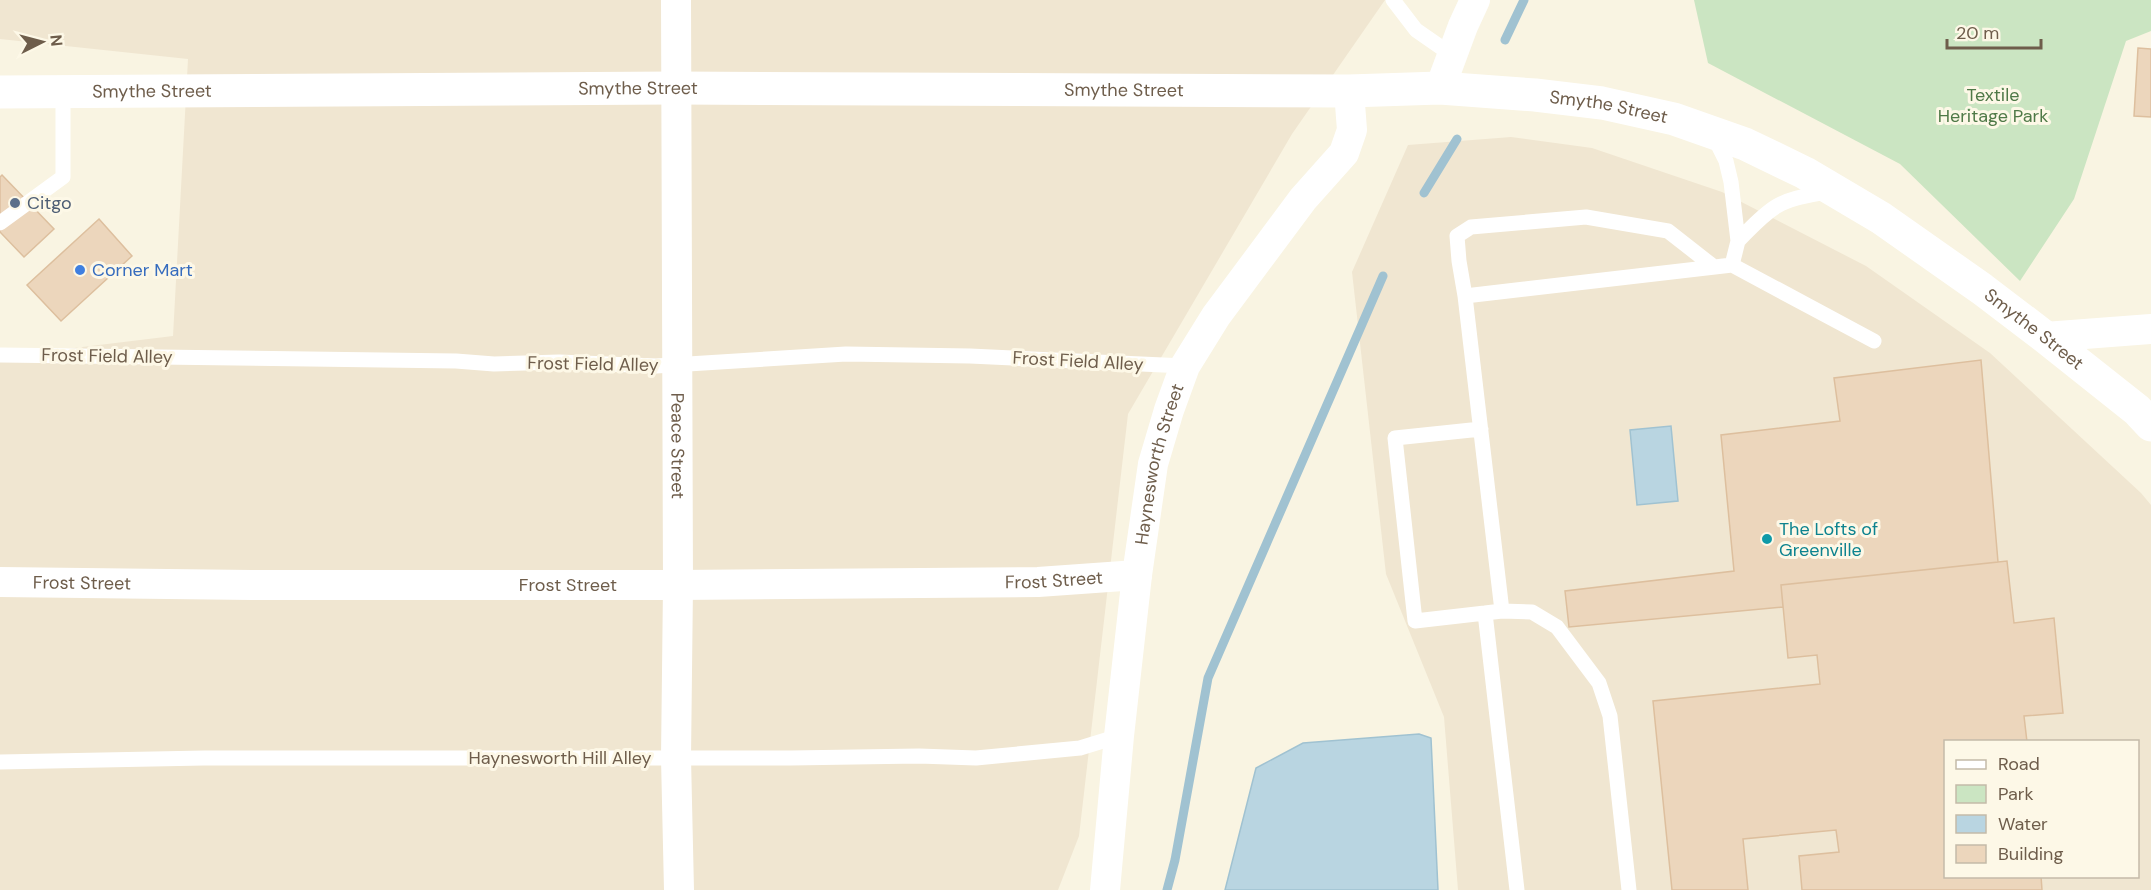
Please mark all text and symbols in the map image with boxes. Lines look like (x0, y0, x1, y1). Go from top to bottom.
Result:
north arrow (12, 12, 72, 72)
scale bar (1947, 12, 2042, 50)
text: 20 m (1956, 21, 1999, 45)
text: N (45, 34, 67, 47)
street label: Smythe Street (578, 76, 698, 101)
street label: Smythe Street (1064, 78, 1184, 102)
street label: Smythe Street (92, 79, 212, 103)
park label: Textile Heritage Park (1938, 83, 2048, 128)
street label: Smythe Street (1548, 85, 1670, 129)
place label: Citgo (27, 191, 72, 215)
marker: Citgo (8, 196, 22, 210)
place label: Corner Mart (92, 258, 193, 282)
marker: Corner Mart (73, 263, 87, 277)
street label: Smythe Street (1979, 283, 2089, 375)
street label: Frost Field Alley (41, 343, 173, 369)
street label: Frost Field Alley (1012, 346, 1144, 376)
street label: Frost Field Alley (527, 351, 659, 377)
street label: Haynesworth Street (1130, 380, 1190, 546)
street label: Peace Street (665, 393, 690, 499)
place label: The Lofts of Greenville (1779, 517, 1878, 562)
marker: The Lofts of Greenville (1760, 532, 1774, 546)
street label: Frost Street (1005, 565, 1104, 594)
street label: Frost Street (33, 570, 131, 596)
street label: Frost Street (519, 573, 617, 597)
legend (1944, 740, 2139, 878)
street label: Haynesworth Hill Alley (468, 746, 652, 770)
text: Road (1998, 752, 2040, 776)
text: Park (1998, 782, 2034, 806)
text: Water (1998, 812, 2048, 836)
text: Building (1998, 842, 2063, 866)

